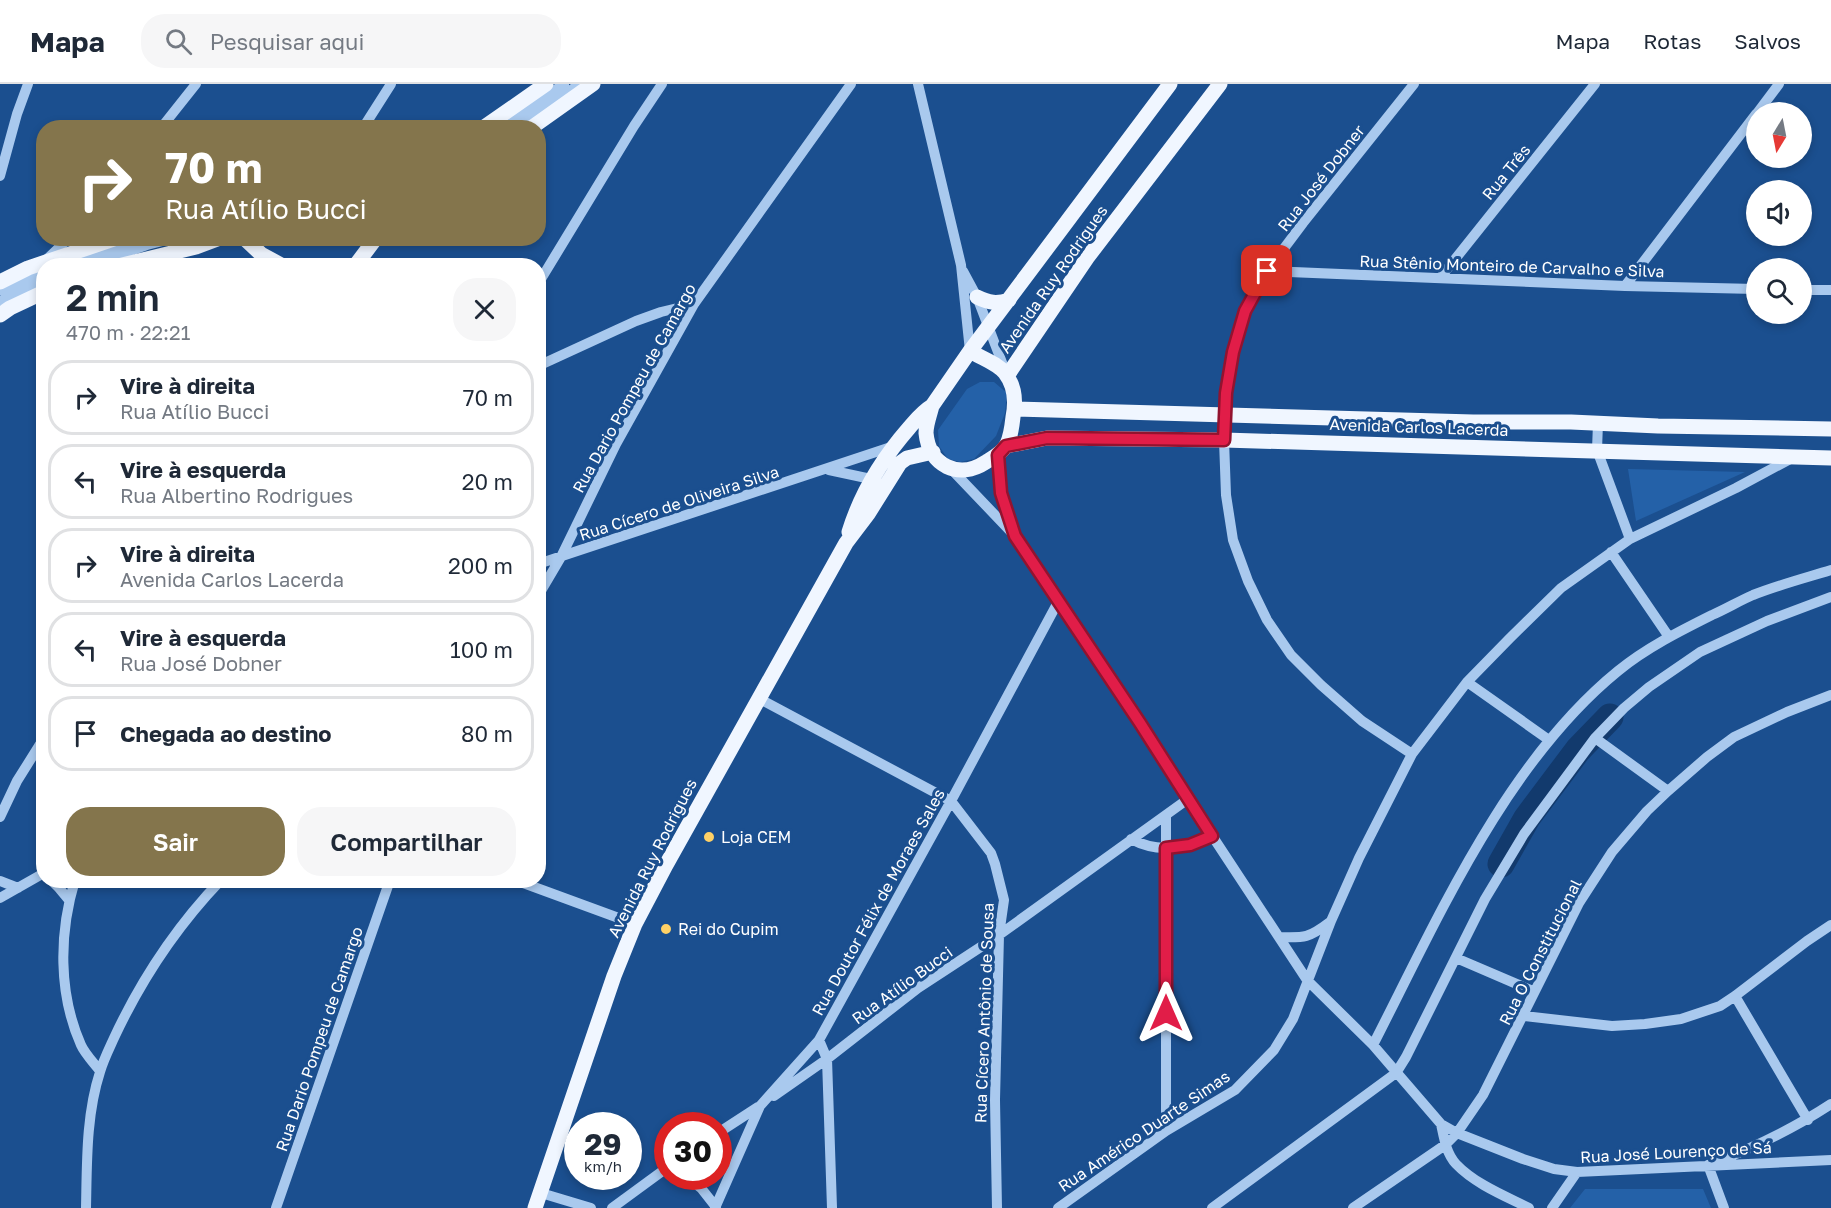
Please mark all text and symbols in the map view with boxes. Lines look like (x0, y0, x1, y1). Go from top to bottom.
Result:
search box (141, 14, 561, 68)
text: Mapa (30, 25, 105, 58)
icon: search (162, 25, 195, 58)
text: Pesquisar aqui (210, 28, 364, 55)
text: Mapa (1556, 28, 1610, 54)
text: Rotas (1643, 28, 1701, 54)
text: Salvos (1734, 28, 1801, 54)
north arrow (1746, 102, 1812, 168)
map controls (1746, 102, 1812, 324)
street label: Rua José Dobner (1273, 121, 1369, 235)
street label: Rua Três (1478, 140, 1534, 204)
text: 70 m (165, 142, 262, 192)
icon: right (66, 144, 144, 222)
button: sound (1746, 180, 1812, 246)
text: Rua Atílio Bucci (165, 193, 367, 225)
street label: Avenida Ruy Rodrigues (994, 201, 1112, 357)
pin (1241, 245, 1292, 296)
street label: Rua Stênio Monteiro de Carvalho e Silva (1359, 251, 1665, 281)
icon: arrive (1250, 254, 1283, 287)
button: search (1746, 258, 1812, 324)
text: 2 min (66, 276, 160, 319)
button: close (453, 278, 516, 341)
street label: Rua Dario Pompeu de Camargo (568, 280, 700, 496)
text: 470 m · 22:21 (66, 320, 190, 344)
text: Vire à direita (120, 372, 255, 399)
icon: right (69, 381, 102, 414)
text: 70 m (463, 384, 513, 411)
text: Rua Atílio Bucci (120, 399, 269, 423)
street label: Avenida Carlos Lacerda (1329, 414, 1509, 440)
text: Vire à esquerda (120, 456, 286, 483)
street label: Rua Cícero de Oliveira Silva (577, 461, 781, 545)
icon: left (69, 465, 102, 498)
text: 20 m (462, 468, 513, 495)
text: Rua Albertino Rodrigues (120, 483, 353, 507)
text: Vire à direita (120, 540, 255, 567)
icon: right (69, 549, 102, 582)
text: 200 m (448, 552, 513, 579)
text: Avenida Carlos Lacerda (120, 567, 344, 591)
text: Vire à esquerda (120, 624, 286, 651)
icon: left (69, 633, 102, 666)
text: 100 m (450, 636, 513, 663)
text: Rua José Dobner (120, 651, 282, 675)
icon: arrive (69, 717, 102, 750)
text: Chegada ao destino (120, 720, 332, 747)
text: 80 m (461, 720, 513, 747)
street label: Avenida Ruy Rodrigues (603, 775, 701, 941)
street label: Rua Doutor Félix de Moraes Sales (807, 785, 949, 1019)
button: Sair (66, 807, 285, 876)
button: Compartilhar (297, 807, 516, 876)
place label: Loja CEM (721, 827, 791, 847)
marker: Loja CEM (702, 830, 716, 844)
street label: Rua O Constitucional (1494, 876, 1586, 1028)
street label: Rua Cícero Antônio de Sousa (970, 903, 998, 1123)
place label: Rei do Cupim (678, 919, 779, 939)
marker: Rei do Cupim (659, 922, 673, 936)
street label: Rua Dario Pompeu de Camargo (271, 924, 367, 1154)
street label: Rua Atílio Bucci (848, 942, 956, 1028)
position arrow (1134, 981, 1198, 1045)
street label: Rua Américo Duarte Simas (1054, 1066, 1234, 1196)
speed limit sign: 30 (654, 1112, 732, 1190)
text: 29 (584, 1126, 622, 1162)
street label: Rua José Lourenço de Sá (1580, 1137, 1772, 1167)
text: km/h (584, 1157, 622, 1175)

